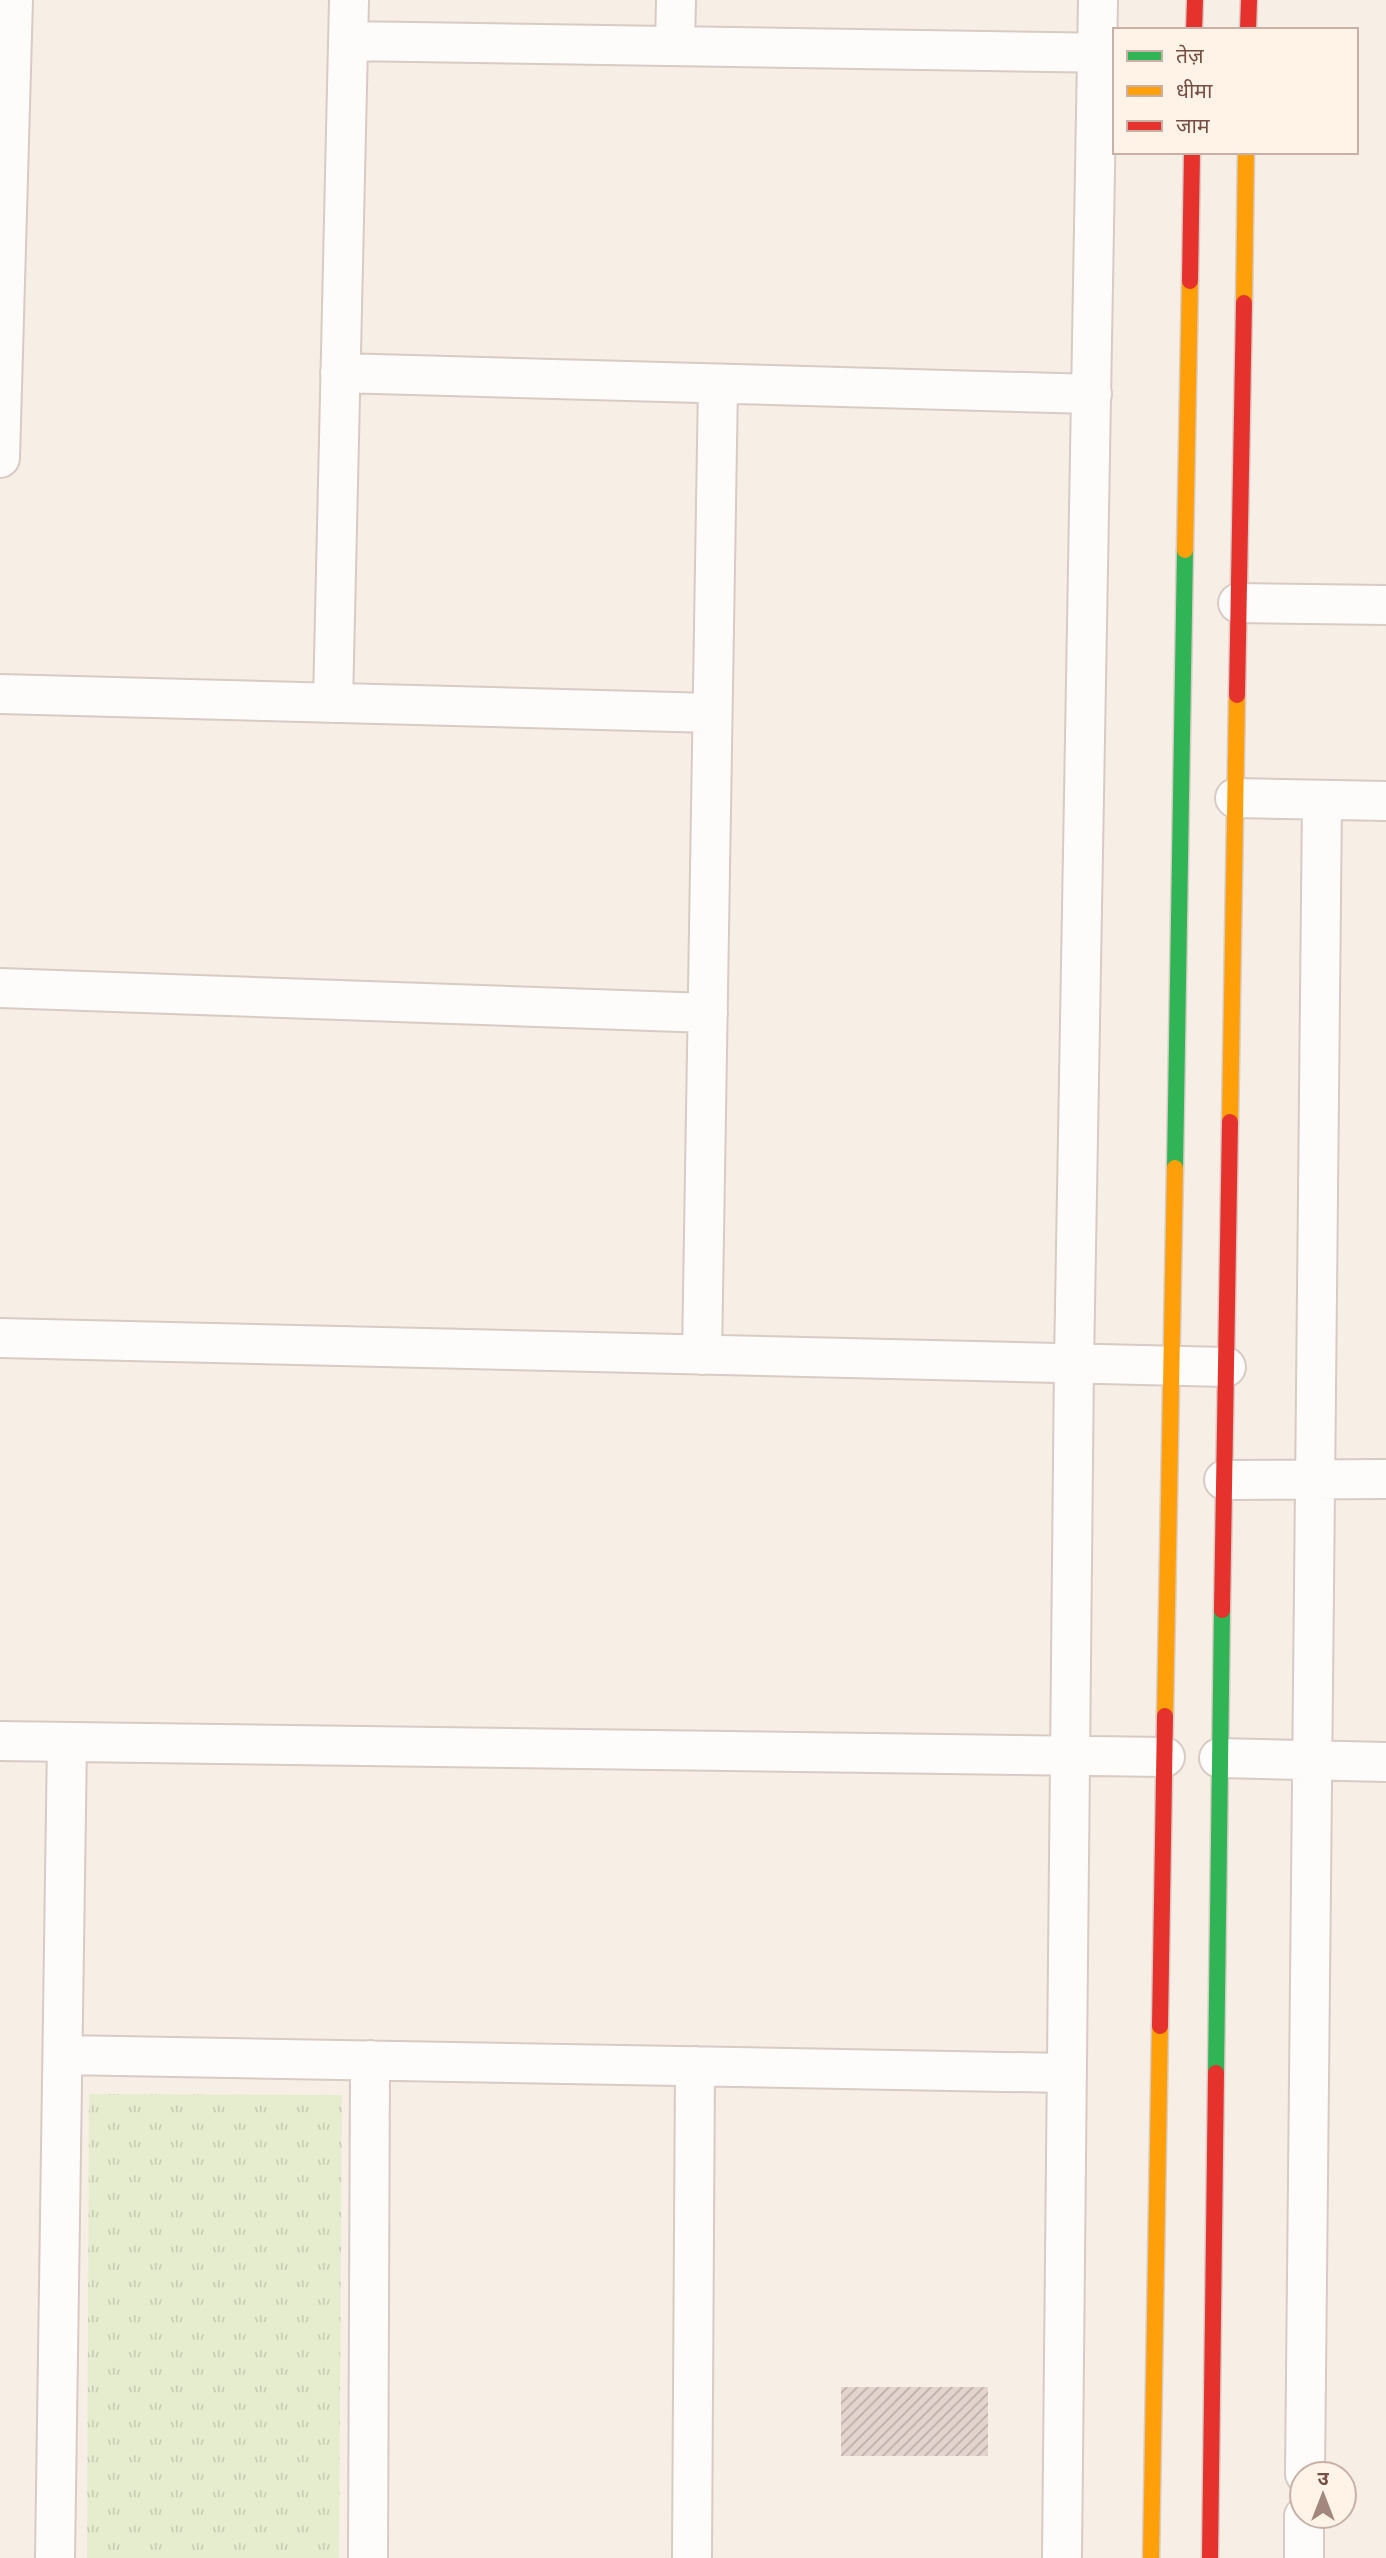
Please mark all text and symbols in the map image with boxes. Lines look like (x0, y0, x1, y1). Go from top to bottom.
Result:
legend (1113, 28, 1358, 154)
text: तेज़ (1176, 39, 1204, 71)
text: धीमा (1176, 74, 1213, 106)
text: जाम (1176, 109, 1210, 141)
north arrow (1288, 2460, 1358, 2530)
text: उ (1317, 2463, 1329, 2492)

